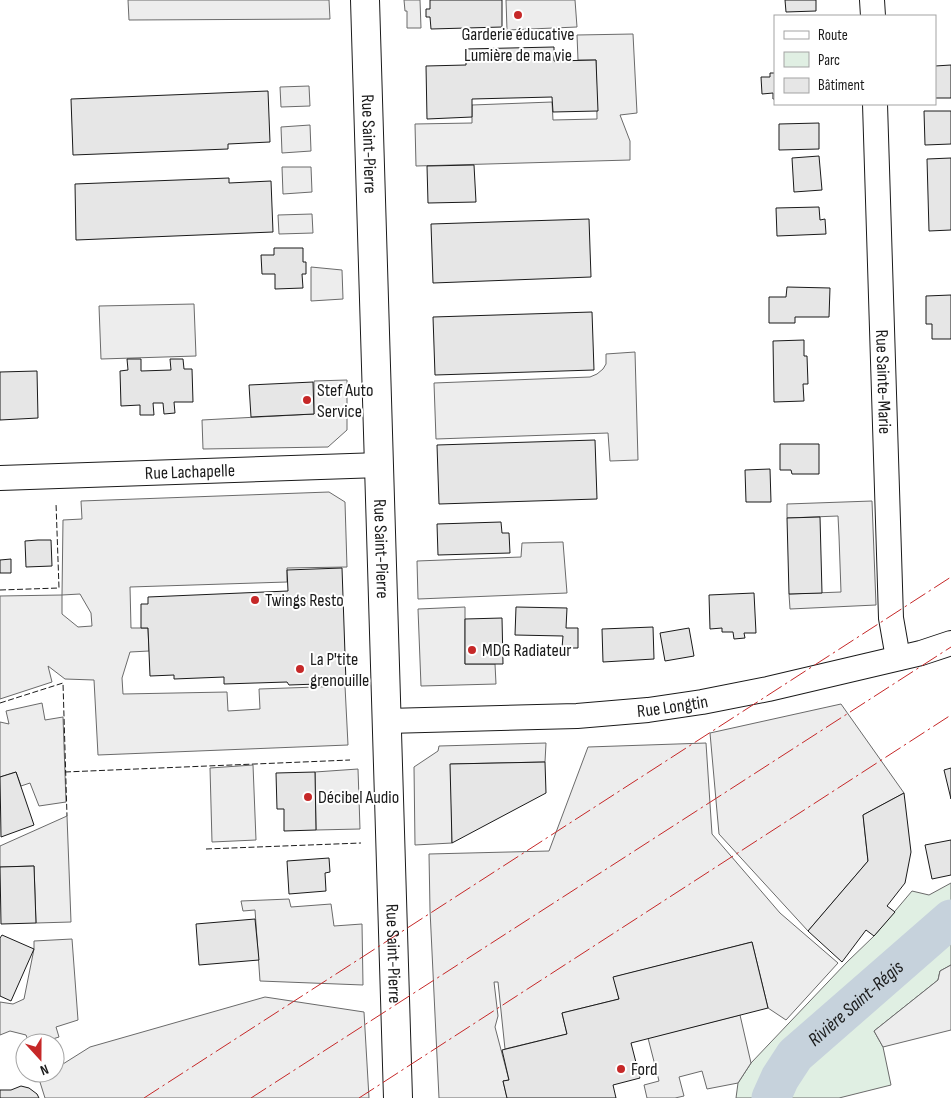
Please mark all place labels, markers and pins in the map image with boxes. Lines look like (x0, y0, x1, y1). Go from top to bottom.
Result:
marker: Garderie éducative Lumière de ma vie (512, 9, 524, 21)
place label: Garderie éducative Lumière de ma vie (461, 24, 575, 66)
place label: Stef Auto Service (317, 380, 373, 422)
marker: Stef Auto Service (301, 394, 313, 406)
place label: Twings Resto (265, 590, 344, 611)
marker: Twings Resto (249, 594, 261, 606)
place label: MDG Radiateur (482, 640, 572, 661)
marker: MDG Radiateur (466, 644, 478, 656)
place label: La P'tite grenouille (310, 649, 369, 691)
marker: La P'tite grenouille (294, 663, 306, 675)
place label: Décibel Audio (318, 787, 399, 808)
marker: Décibel Audio (302, 791, 314, 803)
place label: Ford (631, 1059, 657, 1080)
marker: Ford (615, 1063, 627, 1075)

